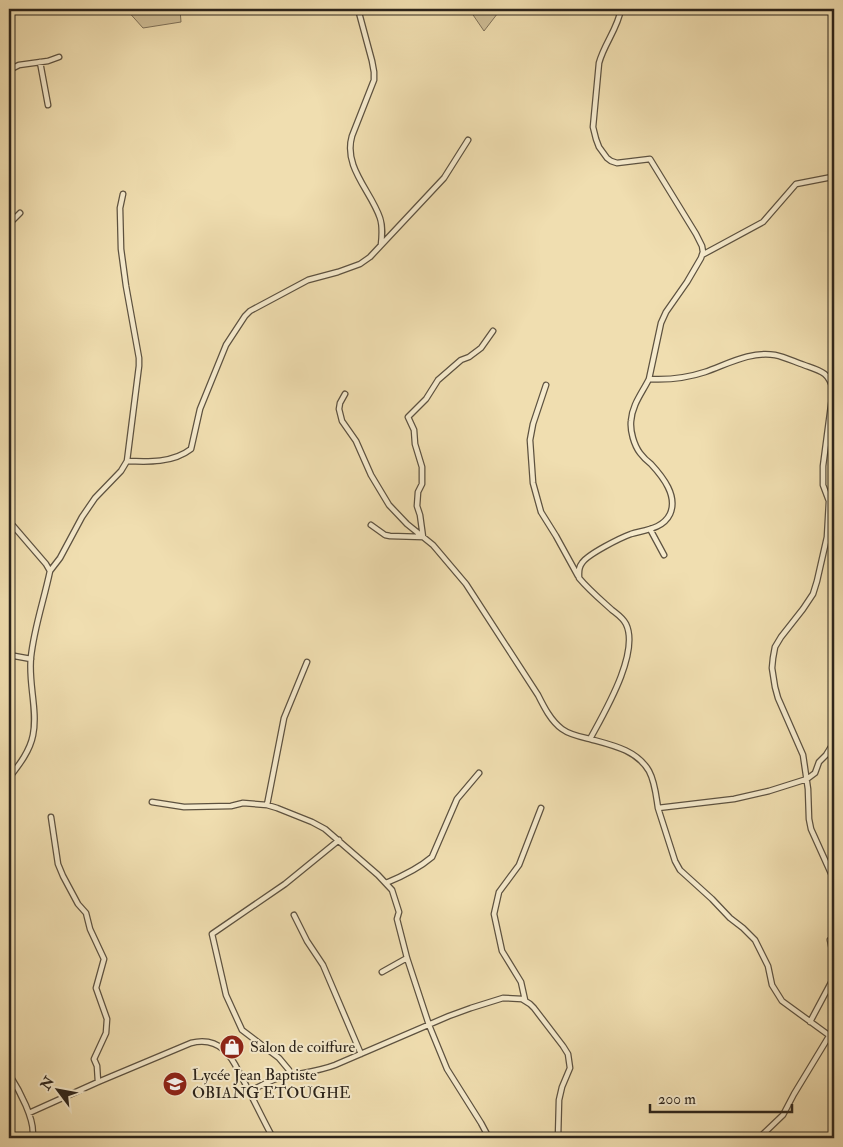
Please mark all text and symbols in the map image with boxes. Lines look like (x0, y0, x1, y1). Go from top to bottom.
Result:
shop icon: Salon de coiffure (219, 1034, 245, 1060)
place label: Salon de coiffure (250, 1037, 355, 1057)
north arrow (32, 1064, 82, 1114)
place label: Lycée Jean Baptiste OBIANG ETOUGHE (192, 1065, 351, 1103)
school or university icon: Lycée Jean Baptiste OBIANG ETOUGHE (162, 1071, 188, 1097)
text: N (36, 1073, 58, 1094)
scale bar (650, 1082, 793, 1114)
text: 200 m (658, 1090, 696, 1109)

